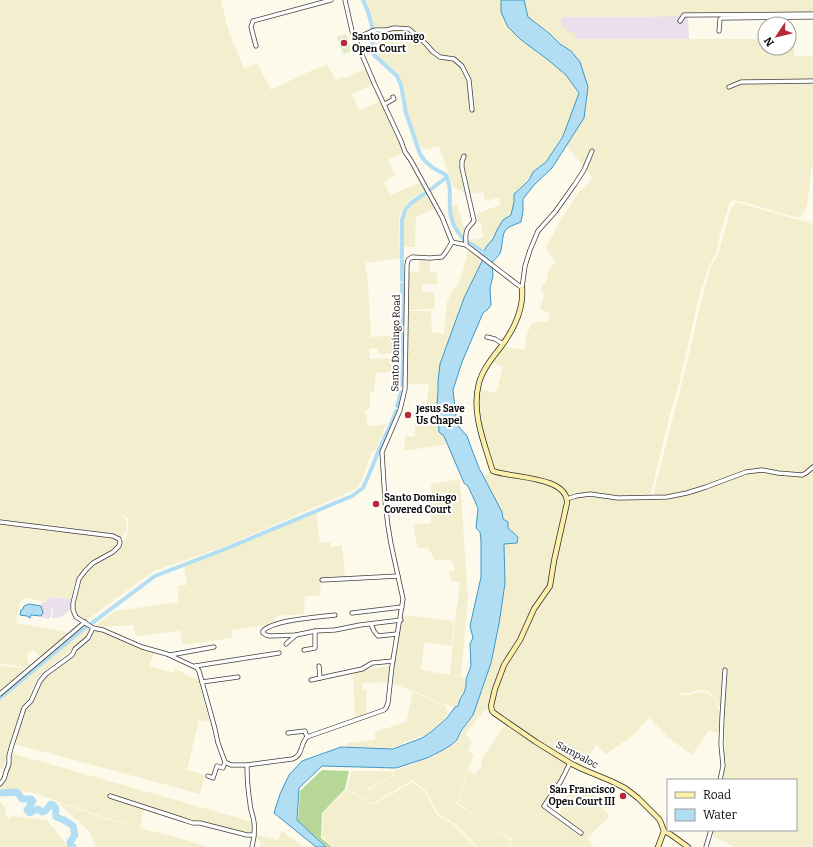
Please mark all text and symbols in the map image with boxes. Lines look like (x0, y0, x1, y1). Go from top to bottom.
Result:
north arrow (757, 16, 797, 56)
place label: Santo Domingo Open Court (352, 31, 425, 55)
text: N (761, 34, 777, 49)
marker: Santo Domingo Open Court (339, 38, 349, 48)
street label: Santo Domingo Road (389, 294, 403, 392)
place label: Jesus Save Us Chapel (415, 403, 465, 427)
marker: Jesus Save Us Chapel (403, 410, 413, 420)
place label: Santo Domingo Covered Court (384, 492, 457, 516)
marker: Santo Domingo Covered Court (371, 499, 381, 509)
street label: Sampaloc (554, 739, 600, 771)
legend (667, 779, 797, 831)
place label: San Francisco Open Court III (549, 784, 615, 808)
text: Road (703, 788, 731, 802)
marker: San Francisco Open Court III (618, 791, 628, 801)
text: Water (703, 808, 738, 822)

